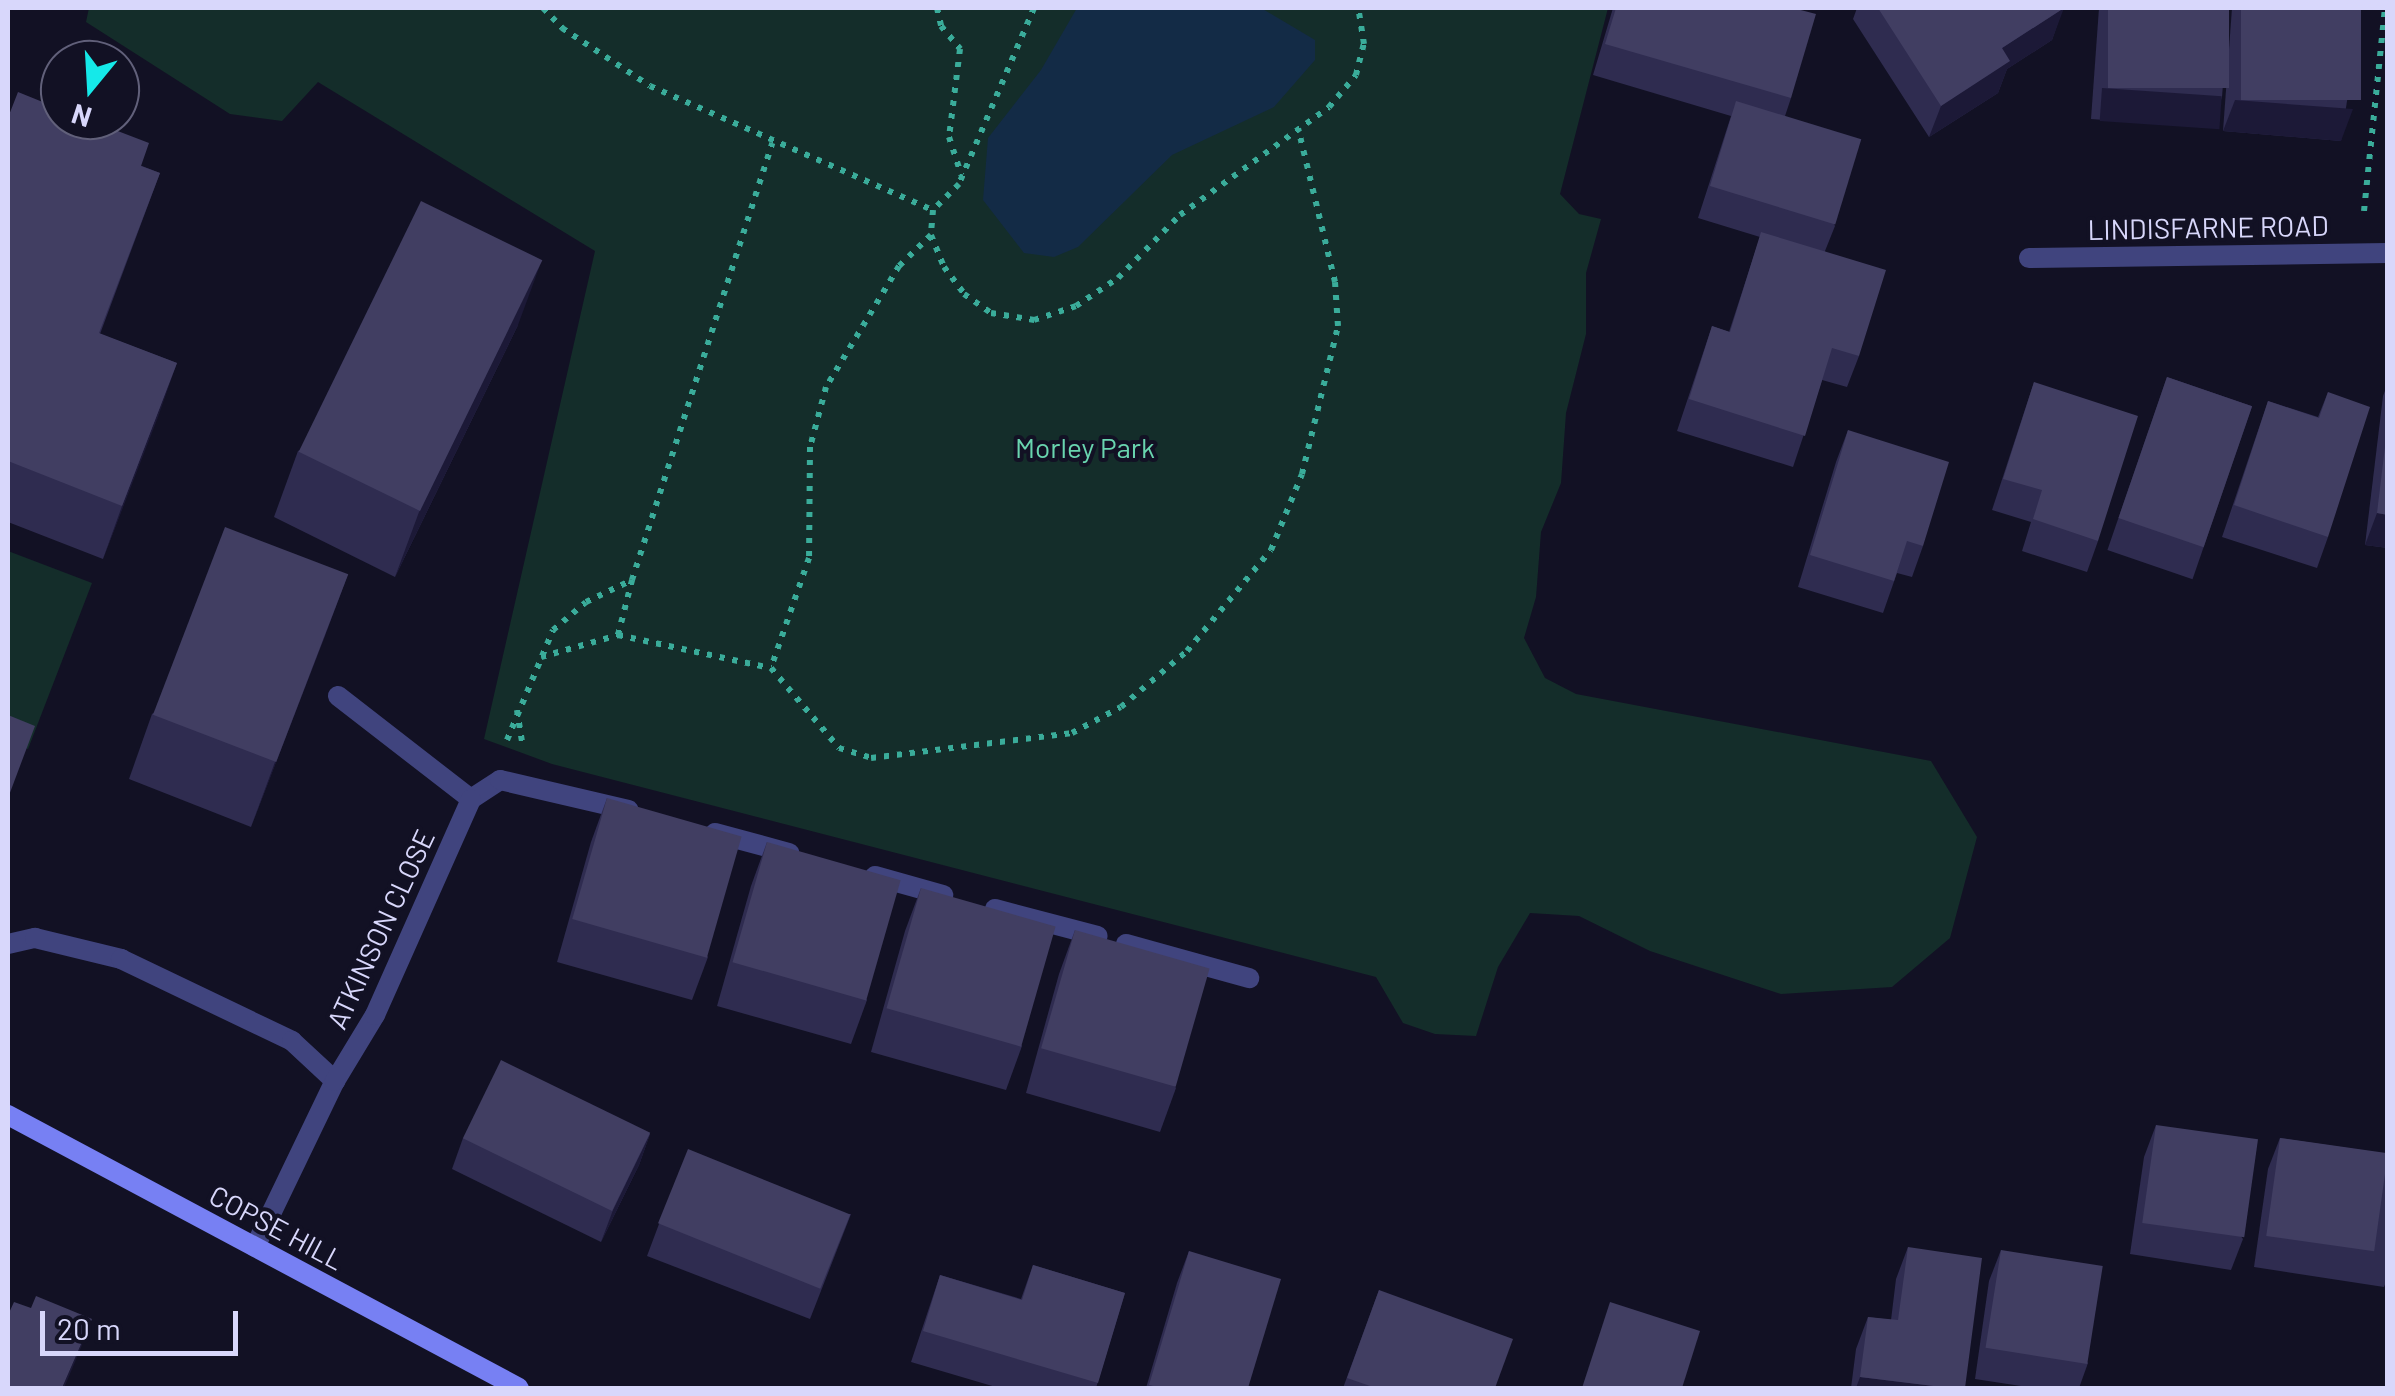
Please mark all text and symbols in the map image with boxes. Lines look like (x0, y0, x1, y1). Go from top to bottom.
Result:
north arrow (40, 40, 140, 140)
text: N (67, 98, 95, 136)
street label: LINDISFARNE ROAD (2087, 208, 2329, 246)
park label: Morley Park (1015, 430, 1155, 464)
street label: ATKINSON CLOSE (319, 824, 441, 1034)
street label: COPSE HILL (204, 1178, 350, 1276)
scale bar (45, 1291, 242, 1353)
text: 20 m (57, 1310, 121, 1346)

